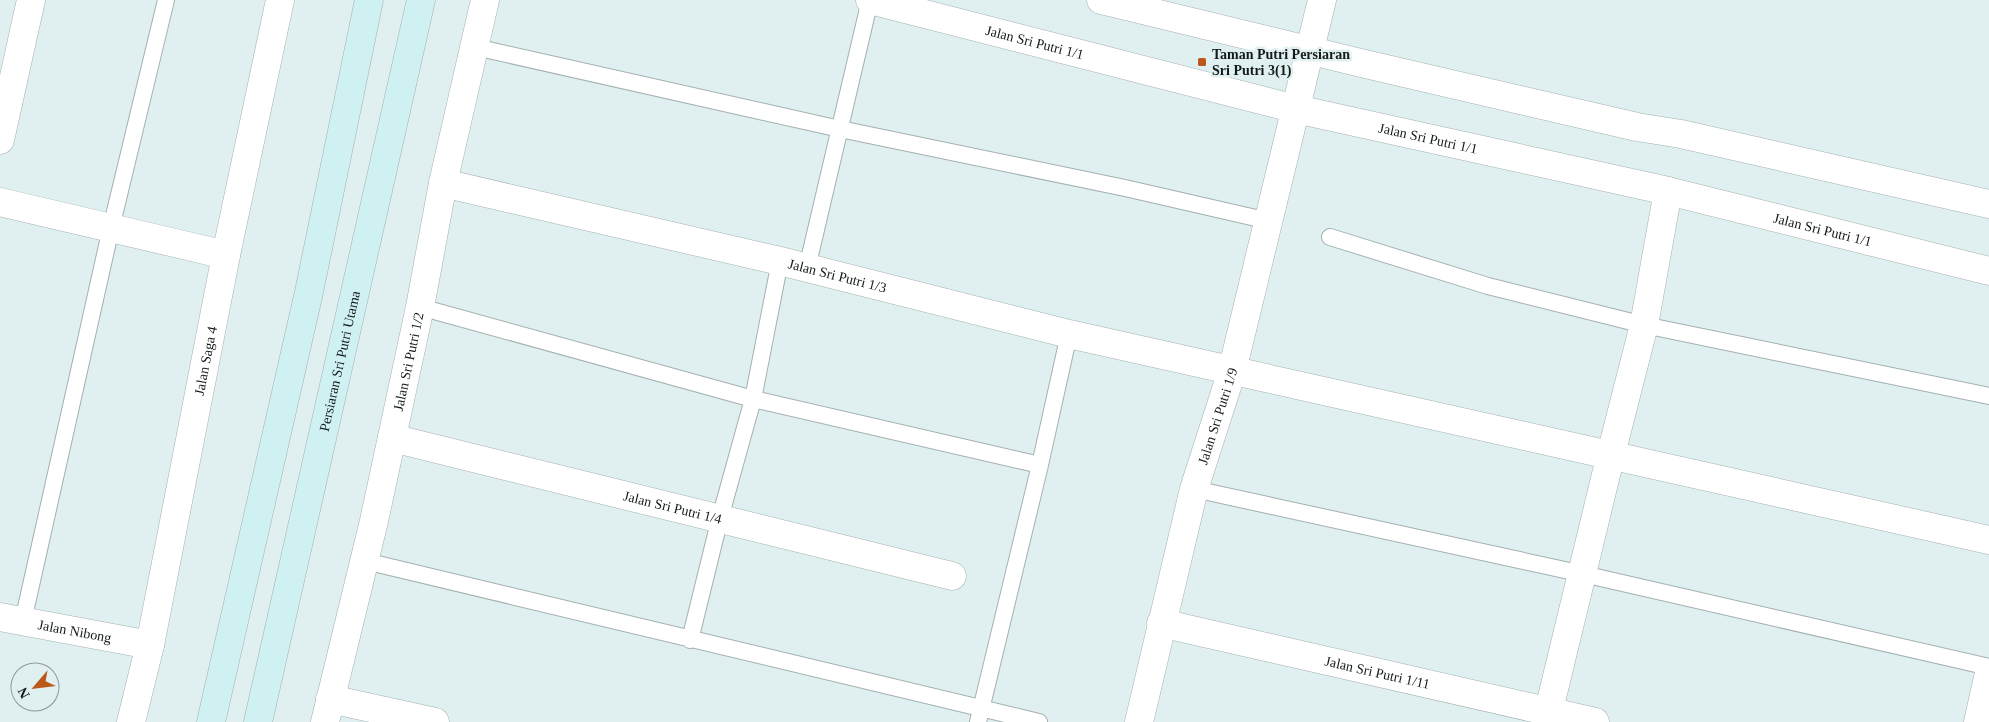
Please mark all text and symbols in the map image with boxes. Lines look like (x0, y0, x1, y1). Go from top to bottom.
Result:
street label: Jalan Sri Putri 1/1 (984, 22, 1085, 62)
place label: Taman Putri Persiaran Sri Putri 3(1) (1212, 47, 1350, 79)
marker: Taman Putri Persiaran Sri Putri 3(1) (1196, 56, 1208, 68)
street label: Jalan Sri Putri 1/1 (1377, 120, 1479, 156)
street label: Jalan Sri Putri 1/1 (1772, 210, 1873, 249)
street label: Jalan Sri Putri 1/3 (787, 256, 888, 295)
street label: Persiaran Sri Putri Utama (316, 289, 363, 433)
street label: Jalan Sri Putri 1/2 (390, 311, 426, 412)
street label: Jalan Saga 4 (191, 325, 219, 396)
street label: Jalan Sri Putri 1/9 (1195, 366, 1240, 466)
street label: Jalan Sri Putri 1/4 (622, 488, 723, 526)
street label: Jalan Nibong (37, 617, 113, 645)
street label: Jalan Sri Putri 1/11 (1323, 653, 1431, 692)
north arrow (10, 662, 60, 712)
text: N (15, 685, 33, 701)

